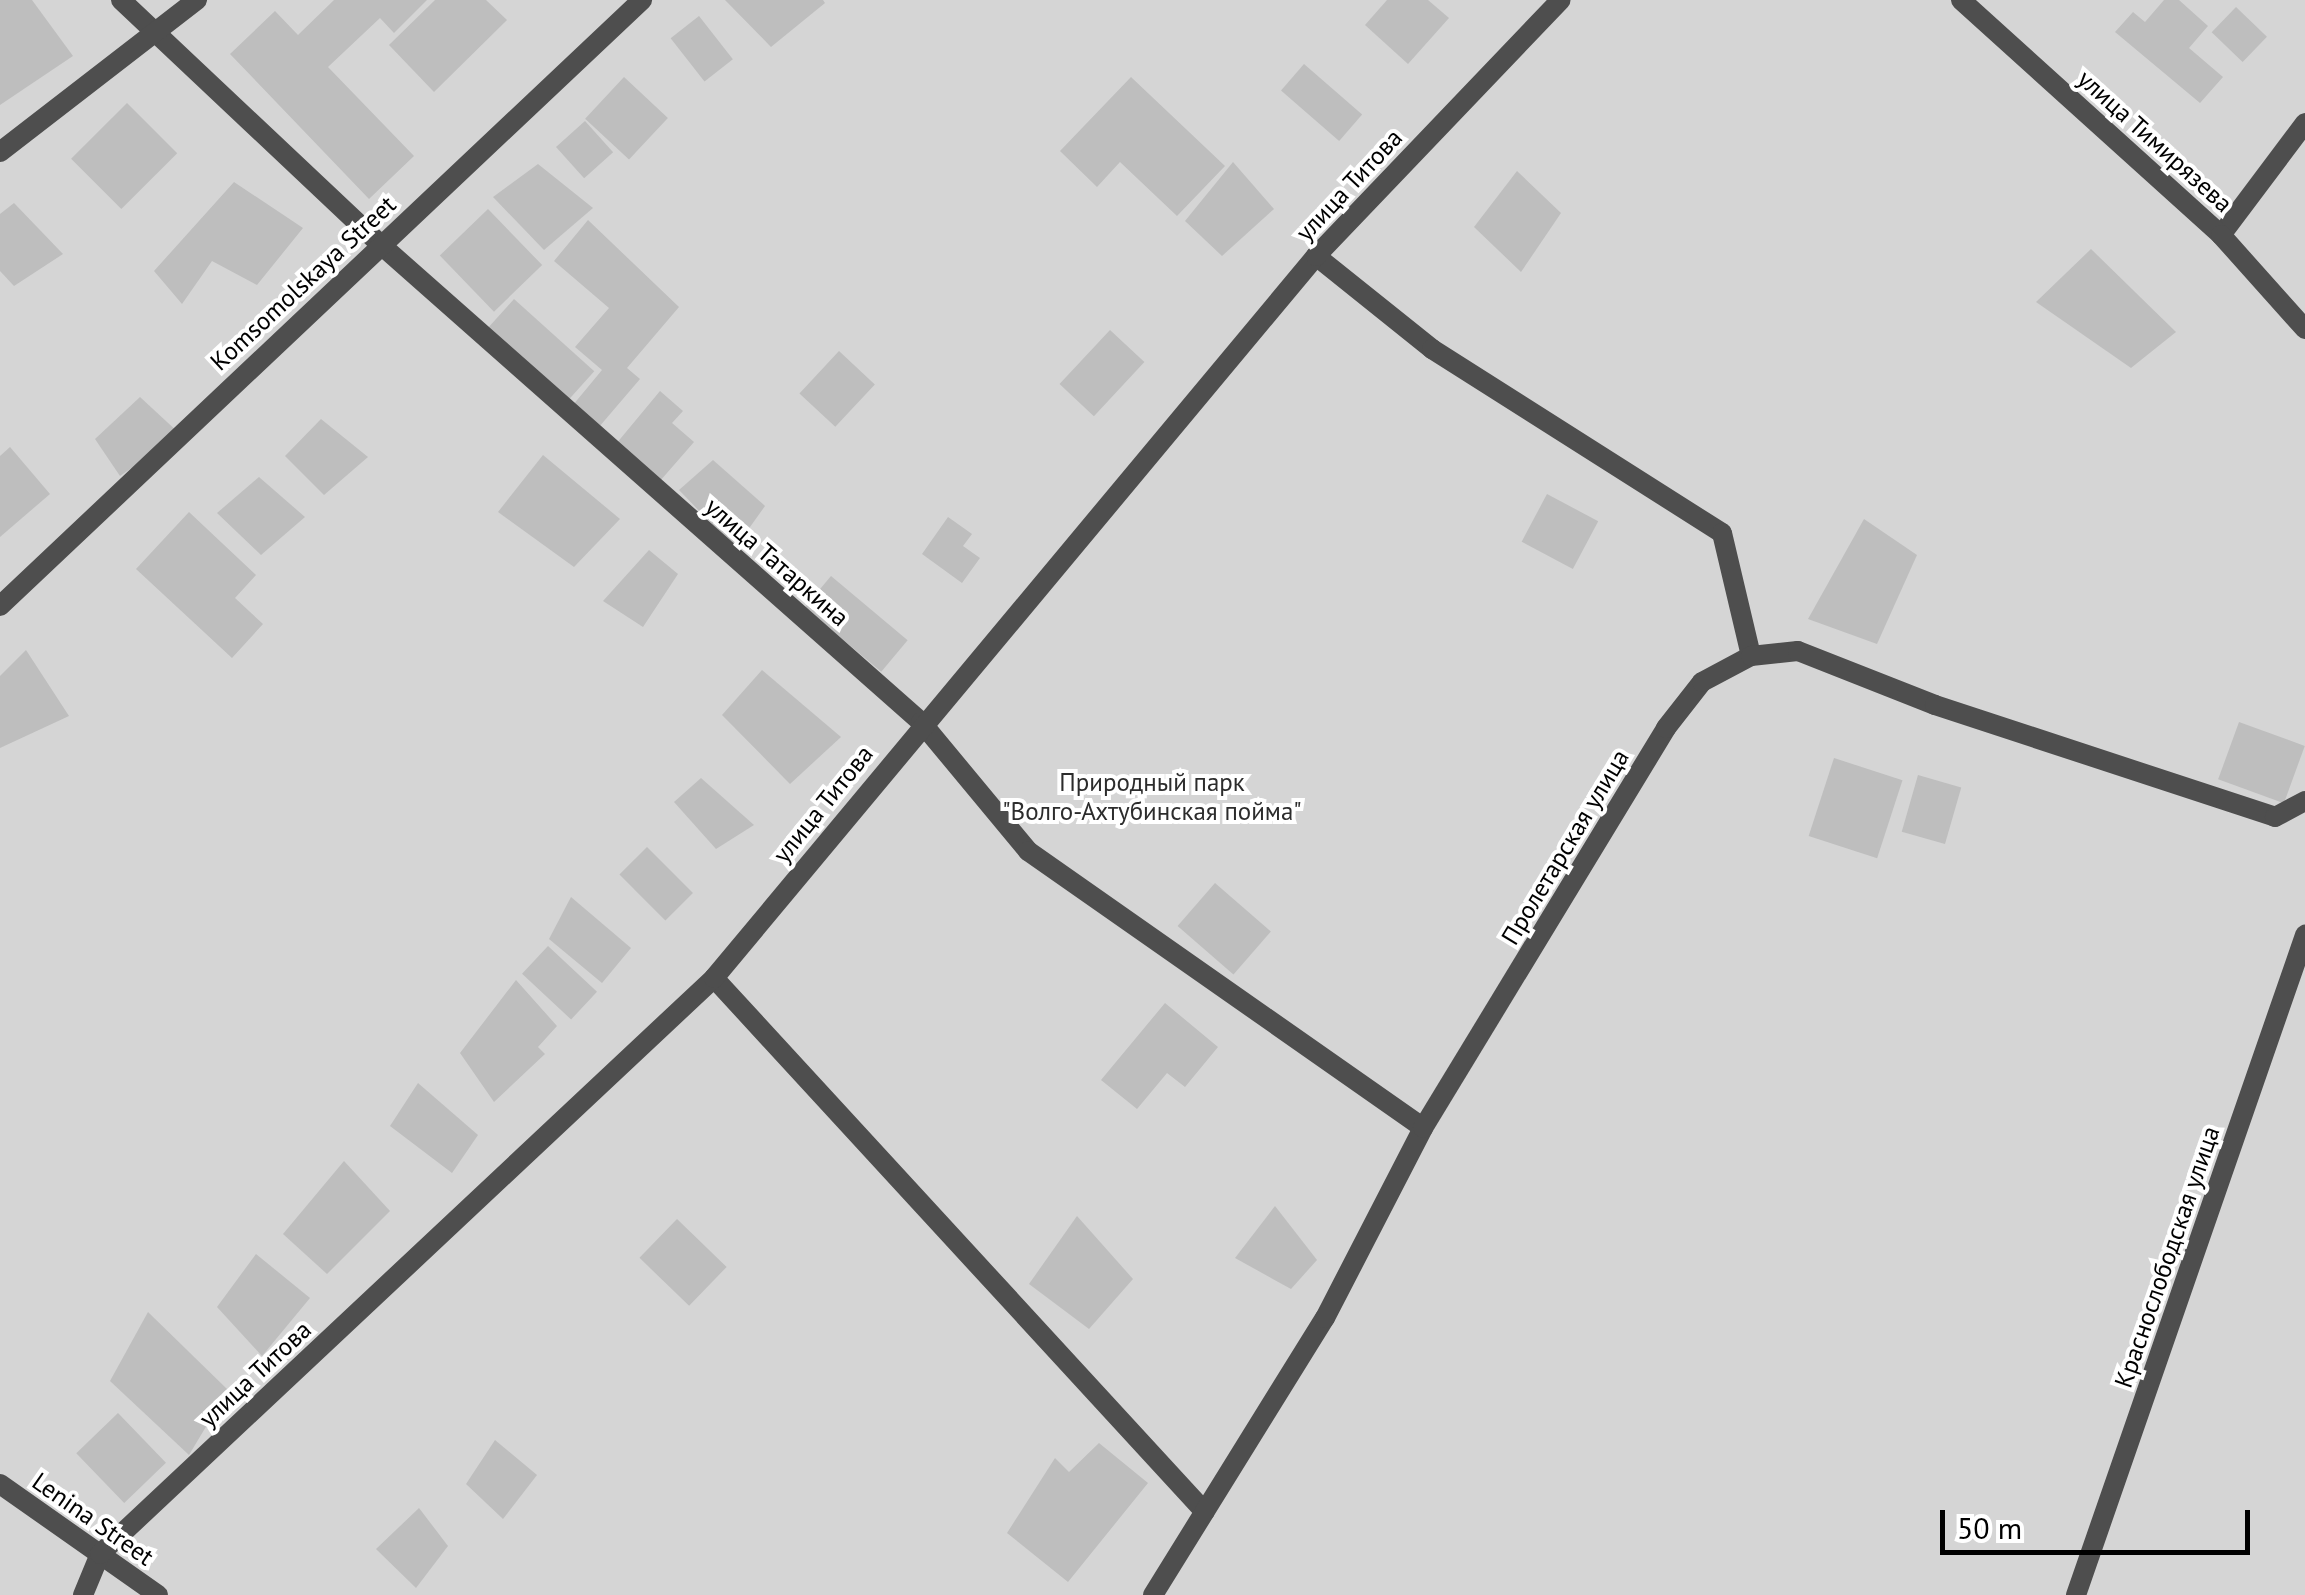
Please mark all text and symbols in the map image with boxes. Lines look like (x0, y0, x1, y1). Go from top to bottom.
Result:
street label: улица Тимирязева (2071, 63, 2239, 219)
street label: улица Титова (1289, 123, 1409, 247)
street label: Komsomolskaya Street (204, 189, 402, 377)
street label: улица Татаркина (699, 491, 855, 633)
street label: улица Титова (766, 739, 880, 869)
street label: Пролетарская улица (1495, 744, 1635, 950)
park label: Природный парк "Волго-Ахтубинская пойма" (1002, 768, 1302, 827)
street label: Краснослободская улица (2108, 1122, 2226, 1392)
street label: улица Титова (193, 1314, 317, 1434)
street label: Lenina Street (27, 1466, 159, 1572)
scale bar (1945, 1490, 2255, 1552)
text: 50 m (1957, 1508, 2022, 1547)

